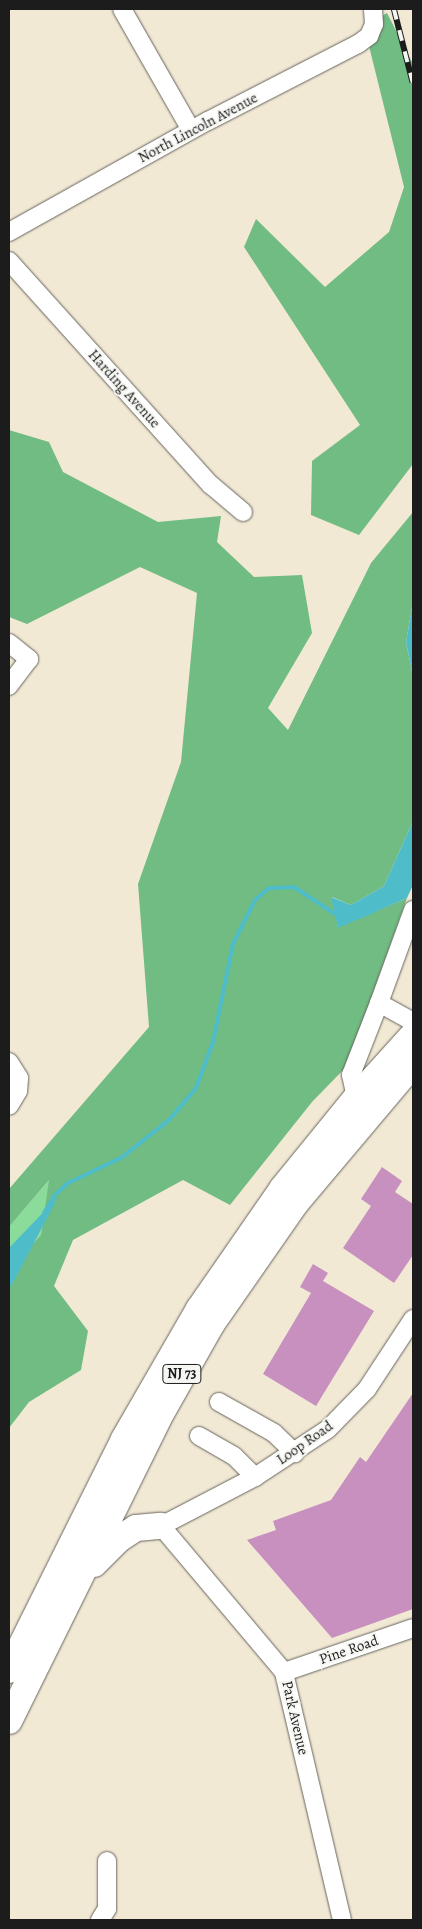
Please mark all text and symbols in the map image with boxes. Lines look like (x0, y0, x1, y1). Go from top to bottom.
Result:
street label: North Lincoln Avenue (135, 89, 261, 167)
street label: Harding Avenue (84, 346, 164, 432)
road number: NJ 73 (162, 1362, 202, 1386)
street label: Loop Road (273, 1417, 337, 1469)
street label: Pine Road (317, 1631, 381, 1669)
street label: Park Avenue (278, 1679, 312, 1757)

